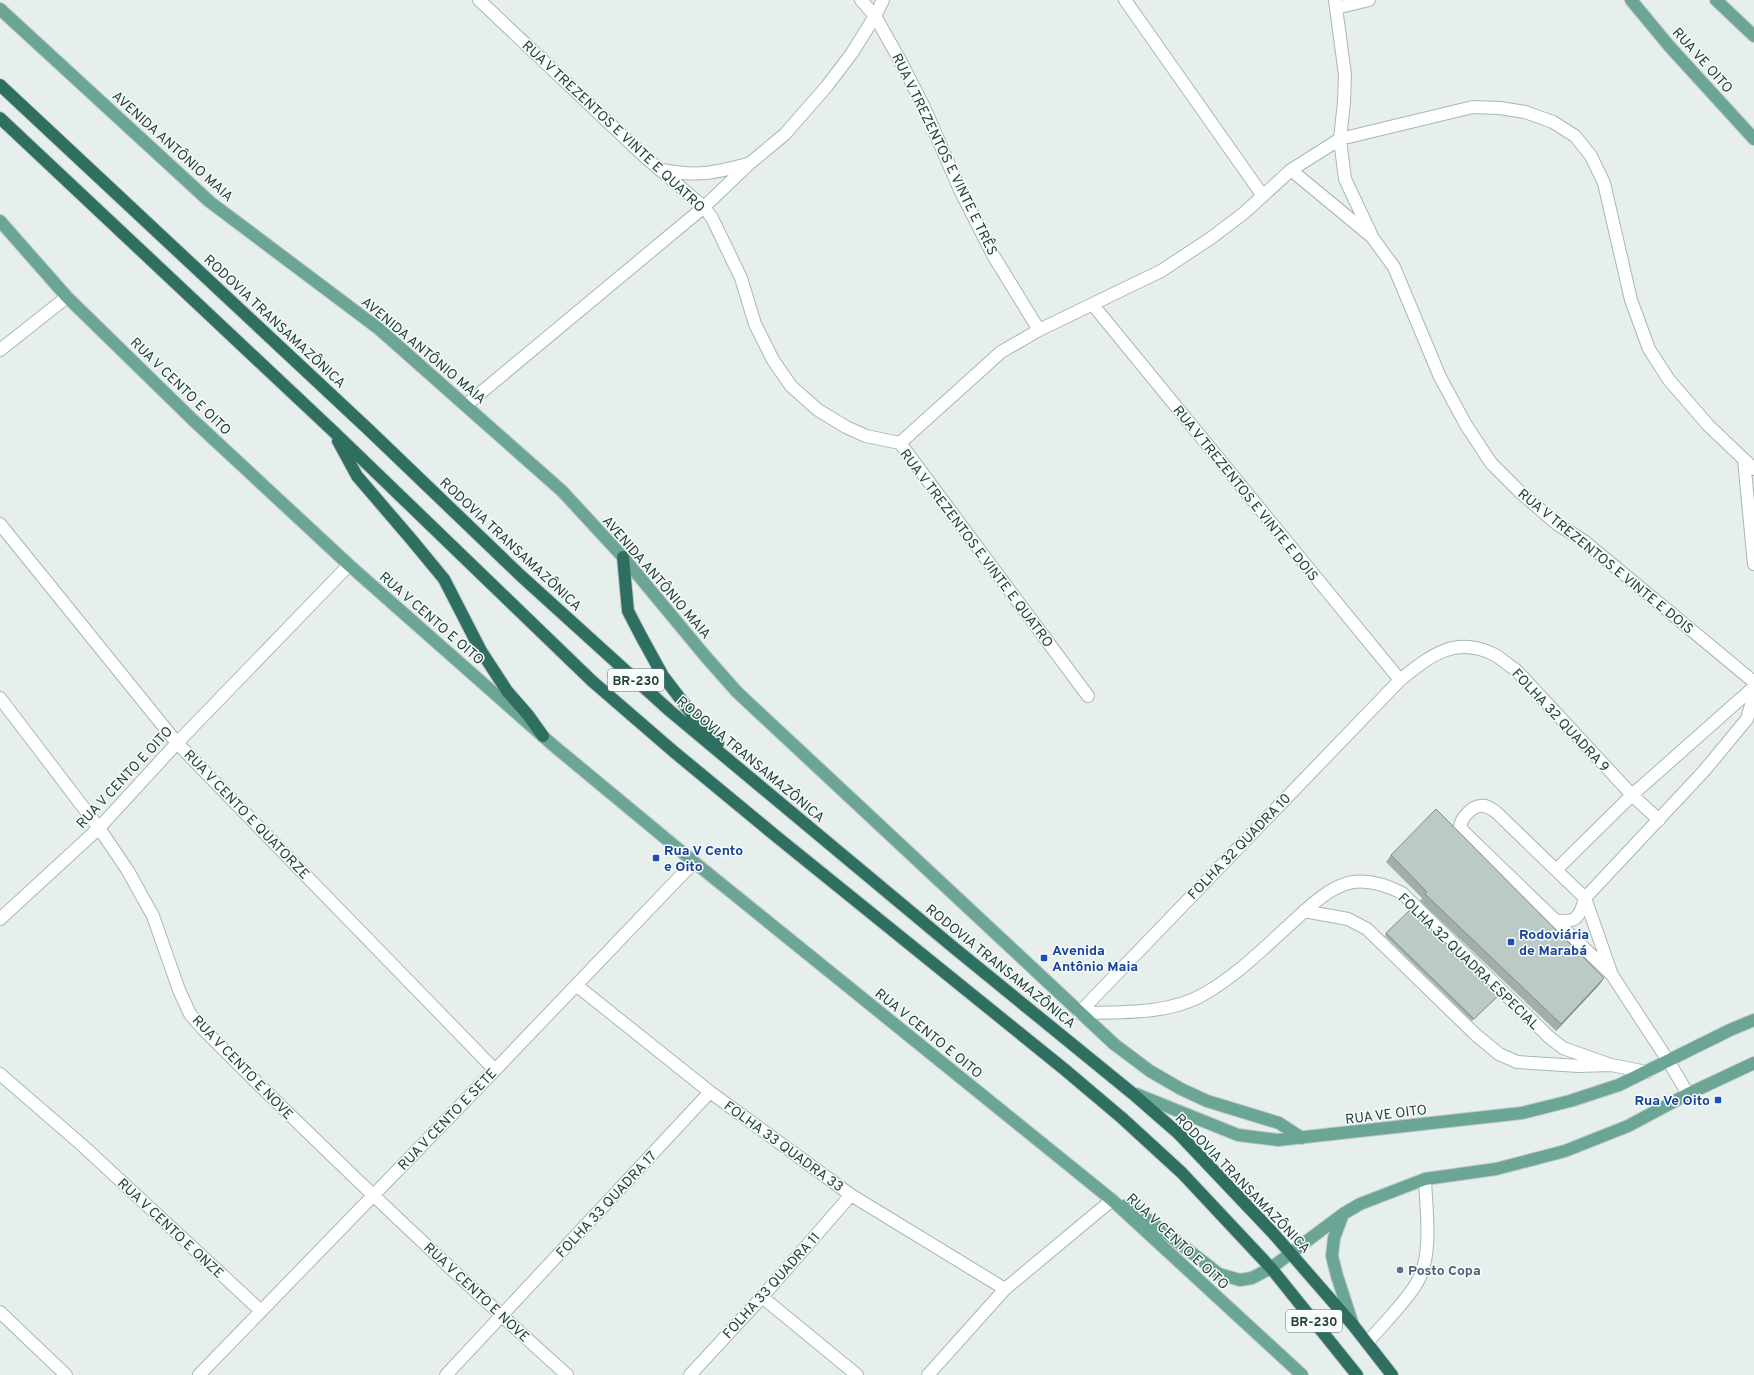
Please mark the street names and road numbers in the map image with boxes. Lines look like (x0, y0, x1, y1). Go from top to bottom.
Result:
street label: RUA VE OITO (1668, 25, 1736, 97)
street label: RUA V TREZENTOS E VINTE E QUATRO (518, 38, 708, 217)
street label: RUA V TREZENTOS E VINTE E TRÊS (887, 50, 1001, 258)
street label: AVENIDA ANTÔNIO MAIA (108, 87, 237, 206)
street label: RODOVIA TRANSAMAZÔNICA (199, 251, 349, 392)
street label: AVENIDA ANTÔNIO MAIA (357, 293, 489, 408)
street label: RUA V CENTO E OITO (126, 335, 234, 440)
street label: RUA V TREZENTOS E VINTE E DOIS (1169, 403, 1321, 585)
street label: RUA V TREZENTOS E VINTE E QUATRO (896, 446, 1056, 651)
street label: RODOVIA TRANSAMAZÔNICA (435, 474, 585, 615)
street label: RUA V TREZENTOS E VINTE E DOIS (1514, 486, 1696, 638)
street label: AVENIDA ANTÔNIO MAIA (598, 512, 715, 643)
street label: RUA V CENTO E OITO (375, 569, 487, 669)
street label: FOLHA 32 QUADRA 9 (1508, 666, 1612, 776)
road number: BR-230 (608, 669, 664, 691)
street label: RODOVIA TRANSAMAZÔNICA (673, 692, 828, 827)
street label: RUA V CENTO E OITO (73, 723, 177, 833)
street label: RUA V CENTO E QUATORZE (180, 747, 312, 883)
street label: FOLHA 32 QUADRA 10 (1185, 790, 1295, 904)
street label: FOLHA 32 QUADRA ESPECIAL (1394, 890, 1542, 1034)
street label: RODOVIA TRANSAMAZÔNICA (922, 901, 1079, 1033)
street label: RUA V CENTO E OITO (871, 986, 985, 1083)
street label: RUA V CENTO E NOVE (188, 1012, 296, 1124)
street label: RUA V CENTO E SETE (395, 1066, 501, 1174)
street label: FOLHA 33 QUADRA 33 (720, 1098, 846, 1196)
street label: RUA VE OITO (1344, 1102, 1428, 1129)
street label: RODOVIA TRANSAMAZÔNICA (1171, 1110, 1314, 1258)
street label: FOLHA 33 QUADRA 17 (553, 1148, 661, 1262)
street label: RUA V CENTO E ONZE (113, 1176, 227, 1283)
street label: RUA V CENTO E OITO (1122, 1190, 1232, 1294)
street label: FOLHA 33 QUADRA 11 (720, 1229, 824, 1343)
street label: RUA V CENTO E NOVE (420, 1240, 532, 1346)
road number: BR-230 (1286, 1310, 1342, 1332)

